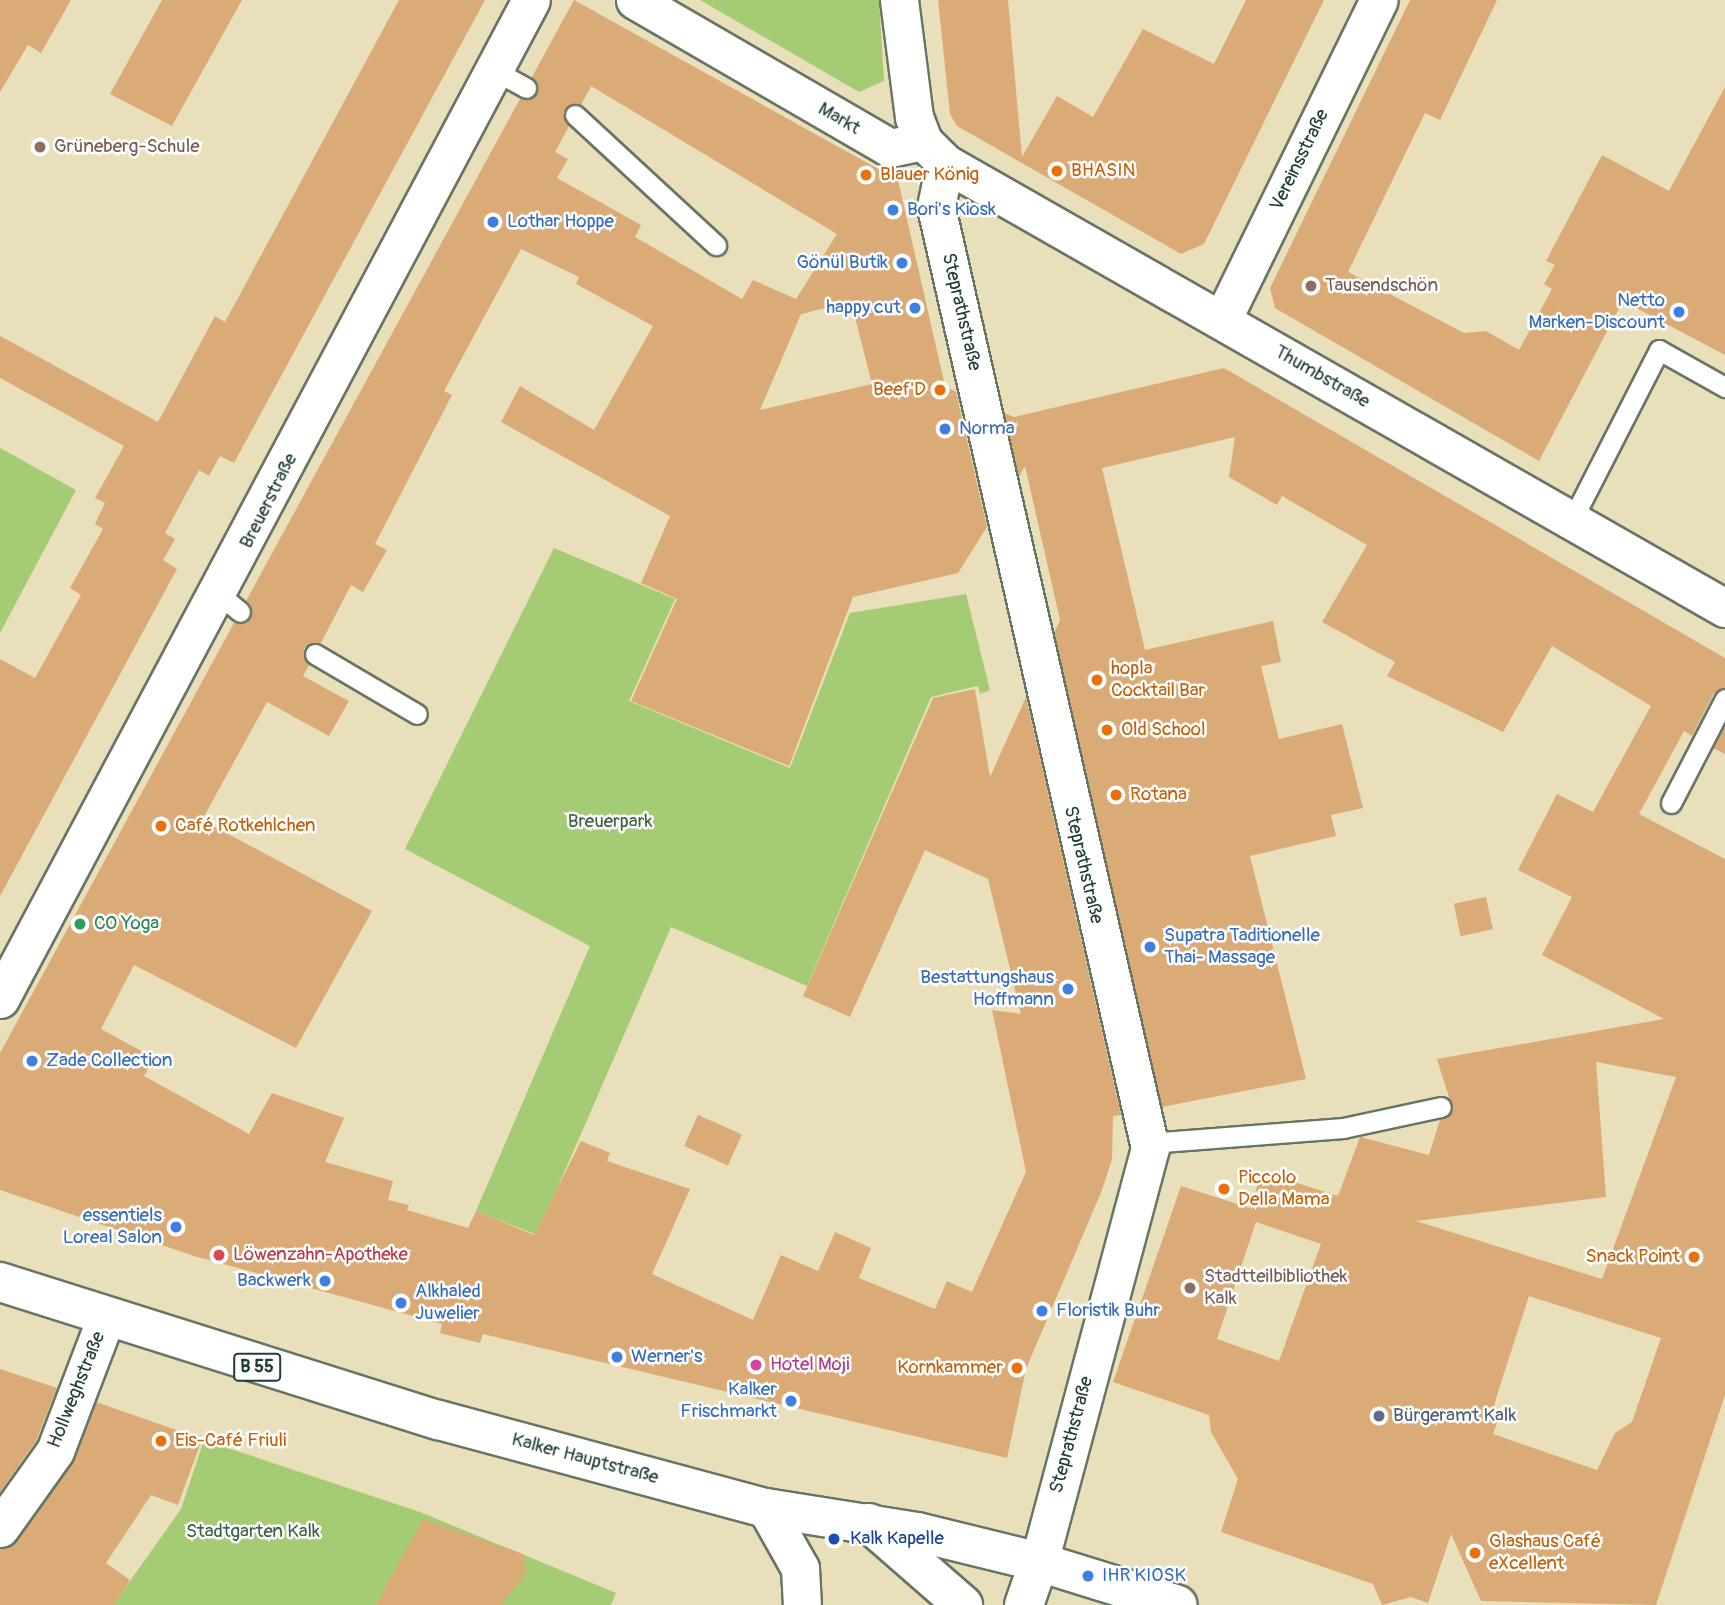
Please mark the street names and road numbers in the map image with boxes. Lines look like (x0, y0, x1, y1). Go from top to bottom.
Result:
street label: Markt (814, 98, 864, 140)
street label: Vereinsstraße (1266, 106, 1334, 214)
street label: Steprathstraße (936, 251, 986, 373)
street label: Thumbstraße (1270, 341, 1374, 413)
street label: Breuerstraße (235, 450, 303, 552)
street label: Steprathstraße (1058, 804, 1108, 926)
street label: Hollweghstraße (43, 1328, 111, 1452)
road number: B 55 (232, 1352, 282, 1382)
street label: Steprathstraße (1045, 1374, 1099, 1496)
street label: Kalker Hauptstraße (509, 1428, 661, 1490)

